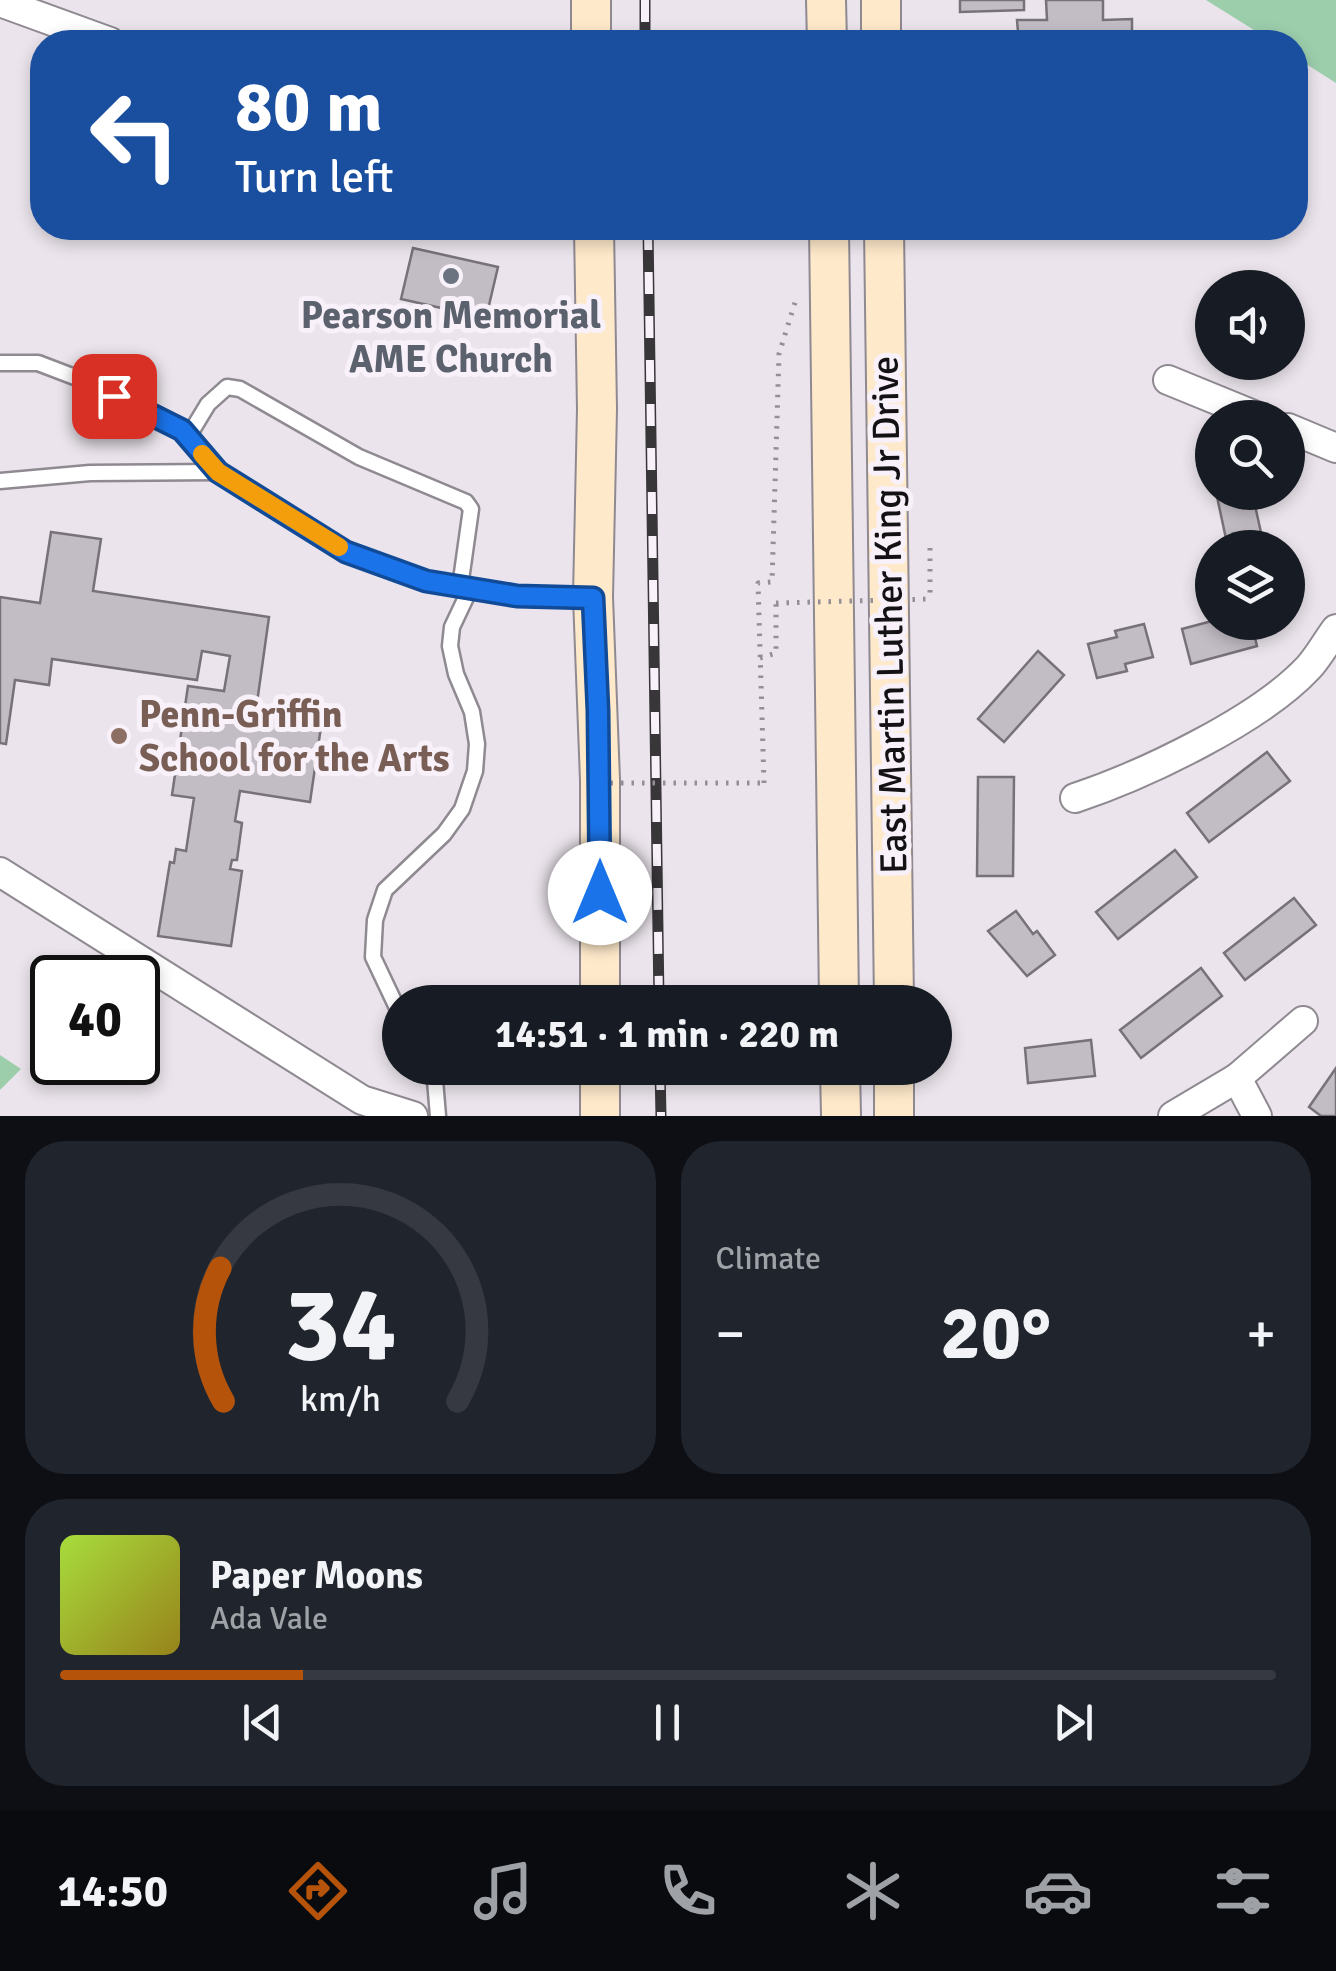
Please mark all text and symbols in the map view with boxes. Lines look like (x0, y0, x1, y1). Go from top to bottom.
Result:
text: 80 m (235, 64, 383, 150)
icon: left (70, 70, 200, 200)
text: Turn left (235, 150, 394, 205)
marker: Pearson Memorial AME Church (440, 265, 462, 287)
map controls (1195, 270, 1305, 640)
button: sound (1195, 270, 1305, 380)
place label: Pearson Memorial AME Church (301, 292, 601, 383)
pin (72, 354, 157, 439)
street label: East Martin Luther King Jr Drive (861, 356, 918, 874)
icon: arrive (87, 369, 142, 424)
button: search (1195, 400, 1305, 510)
button: layers (1195, 530, 1305, 640)
place label: Penn-Griffin School for the Arts (139, 691, 450, 782)
marker: Penn-Griffin School for the Arts (108, 725, 130, 747)
position arrow (548, 841, 652, 945)
speed limit sign: 40 (30, 955, 160, 1085)
text: 14:51 · 1 min · 220 m (495, 1011, 839, 1058)
text: Climate (716, 1239, 821, 1278)
text: 34 (284, 1261, 396, 1389)
text: 20° (940, 1287, 1051, 1380)
text: − (716, 1300, 745, 1368)
text: + (1246, 1300, 1276, 1368)
text: km/h (300, 1377, 381, 1421)
text: Paper Moons (210, 1552, 423, 1599)
text: Ada Vale (210, 1599, 328, 1638)
icon: previous (235, 1695, 290, 1750)
icon: pause (640, 1695, 695, 1750)
icon: next (1046, 1695, 1101, 1750)
icon: directions (283, 1856, 353, 1926)
icon: music (468, 1856, 538, 1926)
icon: phone (653, 1856, 723, 1926)
icon: climate (838, 1856, 908, 1926)
icon: car (1023, 1856, 1093, 1926)
icon: filters (1208, 1856, 1278, 1926)
text: 14:50 (58, 1864, 168, 1919)

